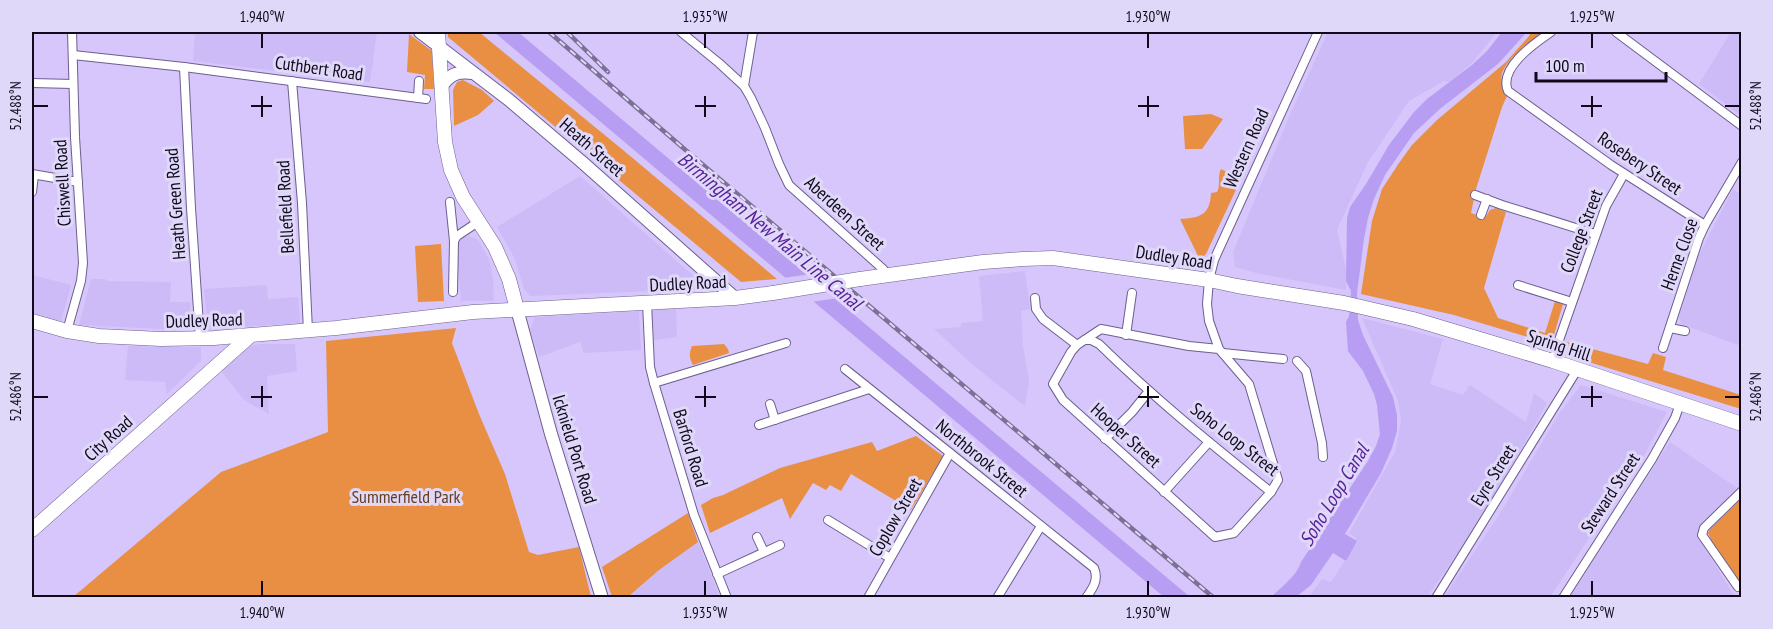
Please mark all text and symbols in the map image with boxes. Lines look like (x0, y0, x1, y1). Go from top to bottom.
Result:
text: 1.940°W (240, 7, 284, 26)
text: 1.935°W (683, 7, 727, 26)
text: 1.930°W (1126, 7, 1170, 26)
text: 1.925°W (1570, 7, 1614, 26)
scale bar (1536, 45, 1666, 83)
street label: Cuthbert Road (273, 50, 365, 86)
text: 100 m (1545, 54, 1585, 77)
text: 52.488°N (6, 81, 25, 131)
text: 52.488°N (1746, 81, 1765, 131)
street label: Western Road (1218, 105, 1274, 191)
street label: Heath Street (555, 113, 629, 181)
street label: Rosebery Street (1593, 126, 1687, 200)
street label: Chiswell Road (48, 139, 76, 227)
water label: Birmingham New Main Line Canal (672, 146, 869, 317)
street label: Heath Green Road (160, 147, 190, 261)
street label: Bellefield Road (271, 160, 299, 254)
street label: Aberdeen Street (800, 171, 890, 255)
street label: College Street (1555, 186, 1607, 276)
street label: Herne Close (1655, 215, 1703, 293)
street label: Dudley Road (1134, 240, 1214, 274)
street label: Dudley Road (649, 269, 727, 297)
street label: Dudley Road (165, 307, 243, 333)
street label: Spring Hill (1524, 324, 1595, 366)
text: 52.486°N (6, 372, 25, 422)
text: 52.486°N (1746, 372, 1765, 422)
street label: Icknield Port Road (548, 392, 602, 506)
street label: Soho Loop Street (1186, 397, 1284, 481)
street label: Hooper Street (1086, 398, 1166, 473)
street label: Barford Road (668, 406, 714, 490)
street label: City Road (79, 410, 137, 466)
street label: Northbrook Street (931, 414, 1033, 502)
water label: Soho Loop Canal (1293, 437, 1376, 551)
street label: Eyre Street (1465, 440, 1521, 510)
street label: Steward Street (1575, 448, 1645, 538)
street label: Coplow Street (863, 474, 927, 560)
park label: Summerfield Park (351, 485, 461, 508)
text: 1.940°W (240, 603, 284, 622)
text: 1.935°W (683, 603, 727, 622)
text: 1.930°W (1126, 603, 1170, 622)
text: 1.925°W (1570, 603, 1614, 622)

